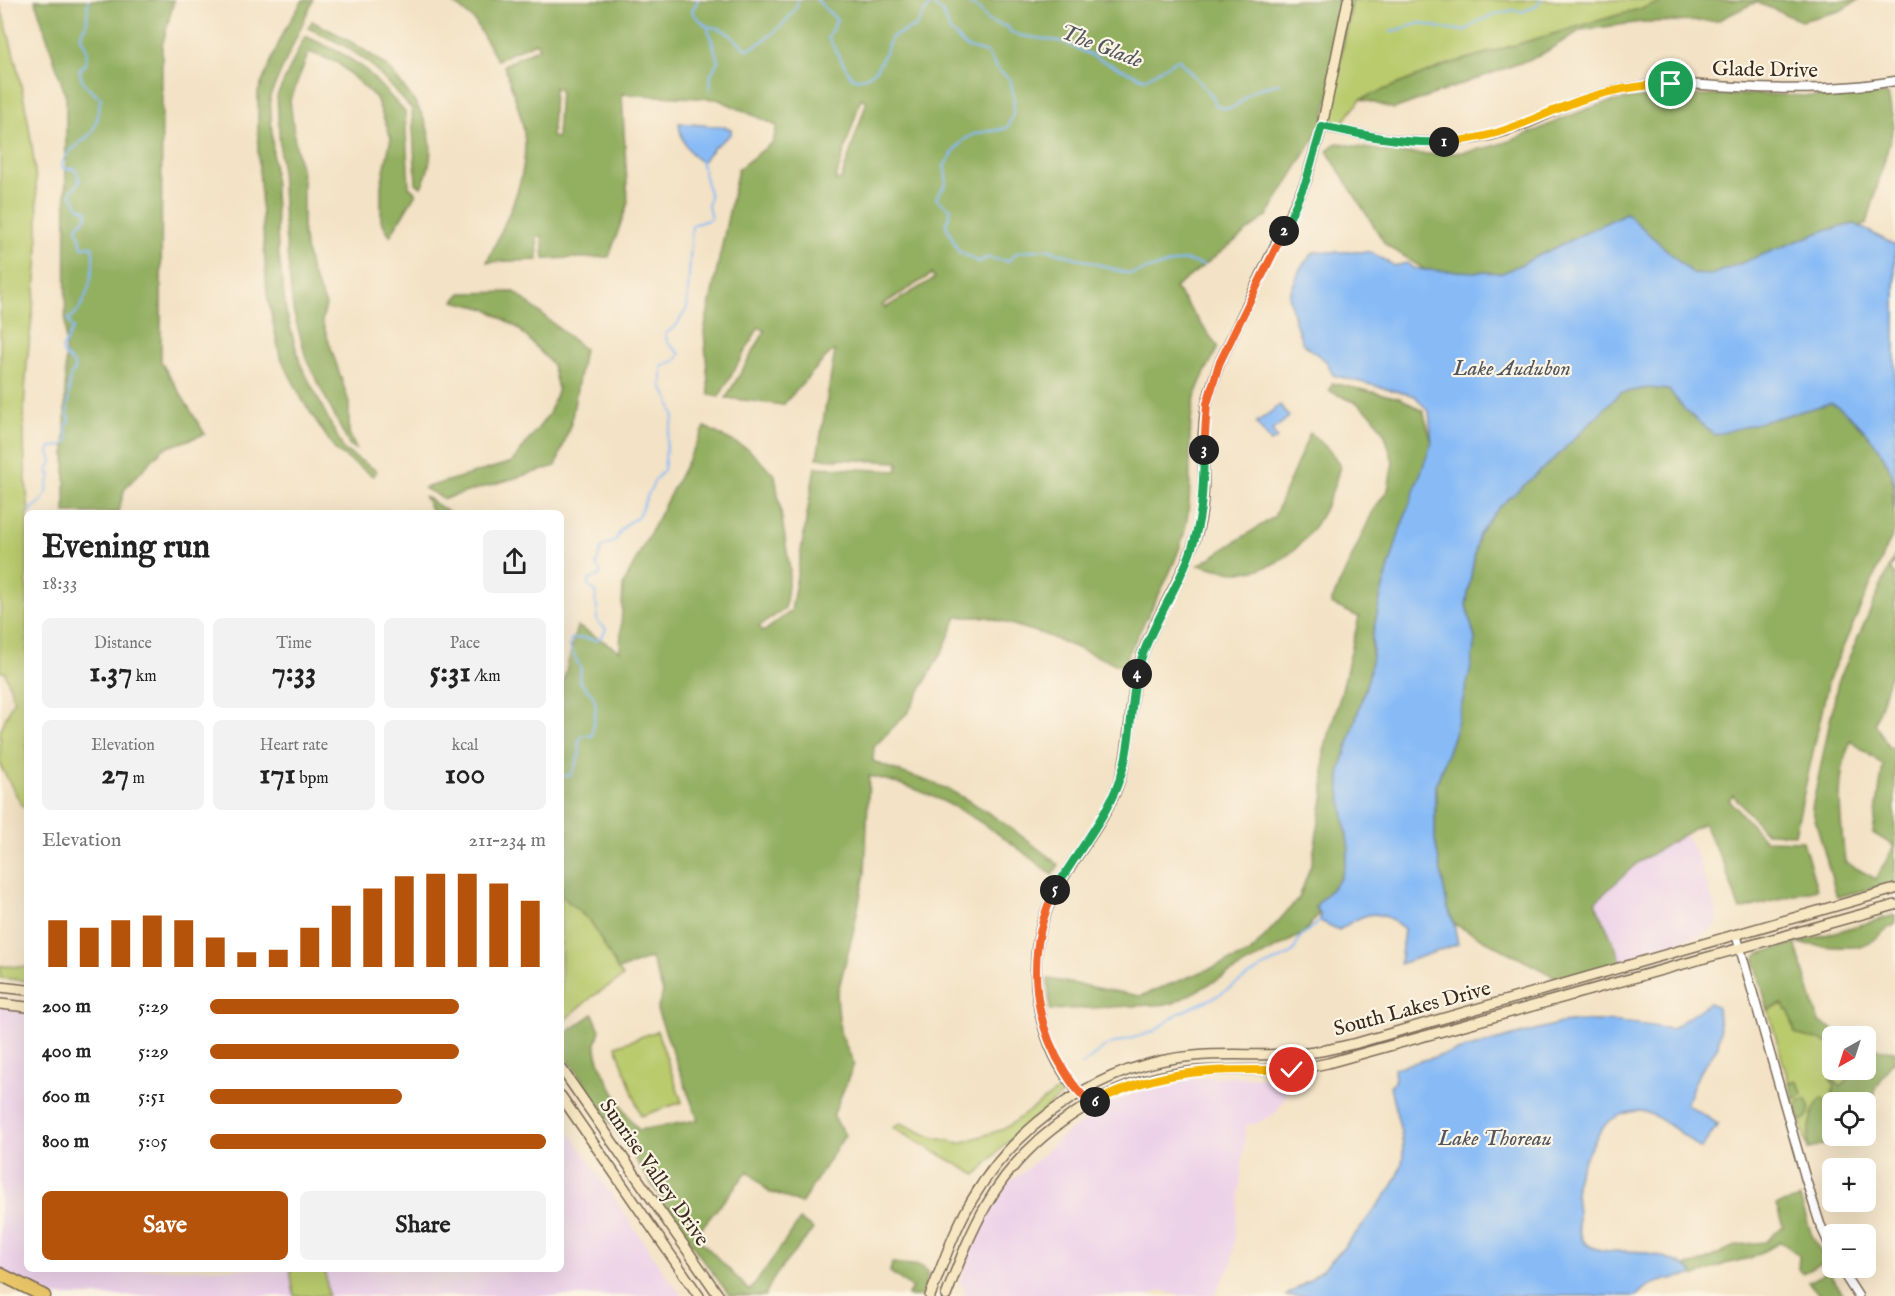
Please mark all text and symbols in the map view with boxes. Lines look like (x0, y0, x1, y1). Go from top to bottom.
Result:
water label: The Glade (1056, 18, 1147, 76)
street label: Glade Drive (1712, 56, 1818, 85)
pin (1645, 58, 1696, 109)
icon: arrive (1654, 67, 1687, 100)
pin: 1 (1429, 127, 1459, 157)
text: 1 (1441, 132, 1447, 152)
pin: 2 (1269, 216, 1299, 246)
text: 2 (1280, 221, 1288, 241)
water label: Lake Audubon (1452, 355, 1571, 383)
pin: 3 (1189, 435, 1219, 465)
text: 3 (1201, 440, 1207, 460)
text: Evening run (42, 527, 210, 569)
button: share (483, 530, 546, 593)
text: 18:33 (42, 571, 78, 596)
text: Distance (94, 634, 152, 654)
text: Time (276, 634, 312, 654)
text: Pace (450, 634, 480, 654)
text: 1.37 (89, 654, 132, 692)
text: 7:33 (272, 654, 316, 692)
text: 5:31 (429, 654, 471, 692)
pin: 4 (1122, 659, 1152, 689)
text: 4 (1133, 664, 1141, 684)
text: km (132, 667, 157, 687)
text: /km (471, 667, 501, 687)
text: Elevation (91, 736, 155, 756)
text: Heart rate (260, 736, 328, 756)
text: kcal (452, 736, 478, 756)
text: 27 (101, 756, 129, 794)
text: 171 (259, 756, 296, 794)
text: 100 (445, 756, 485, 794)
text: m (129, 769, 145, 789)
text: bpm (296, 769, 329, 789)
text: Elevation (42, 828, 121, 853)
text: 211–234 m (469, 828, 546, 853)
pin: 5 (1040, 875, 1070, 905)
text: 5 (1052, 880, 1058, 900)
street label: South Lakes Drive (1331, 975, 1494, 1043)
text: 200 m (42, 994, 91, 1019)
text: 5:29 (138, 994, 169, 1019)
north arrow (1822, 1026, 1876, 1080)
map controls (1822, 1026, 1876, 1278)
text: 400 m (42, 1039, 91, 1064)
text: 5:29 (138, 1039, 169, 1064)
pin (1266, 1044, 1317, 1095)
icon: check (1275, 1053, 1308, 1086)
text: 600 m (42, 1084, 90, 1109)
text: 5:51 (138, 1084, 165, 1109)
pin: 6 (1080, 1087, 1110, 1117)
text: 6 (1092, 1092, 1098, 1112)
button: locate (1822, 1092, 1876, 1146)
street label: Sunrise Valley Drive (593, 1094, 715, 1252)
water label: Lake Thoreau (1437, 1125, 1552, 1153)
text: 800 m (42, 1129, 89, 1154)
text: 5:05 (138, 1129, 168, 1154)
button: + (1822, 1158, 1876, 1212)
button: Save (42, 1191, 288, 1260)
button: Share (300, 1191, 546, 1260)
button: − (1822, 1224, 1876, 1278)

